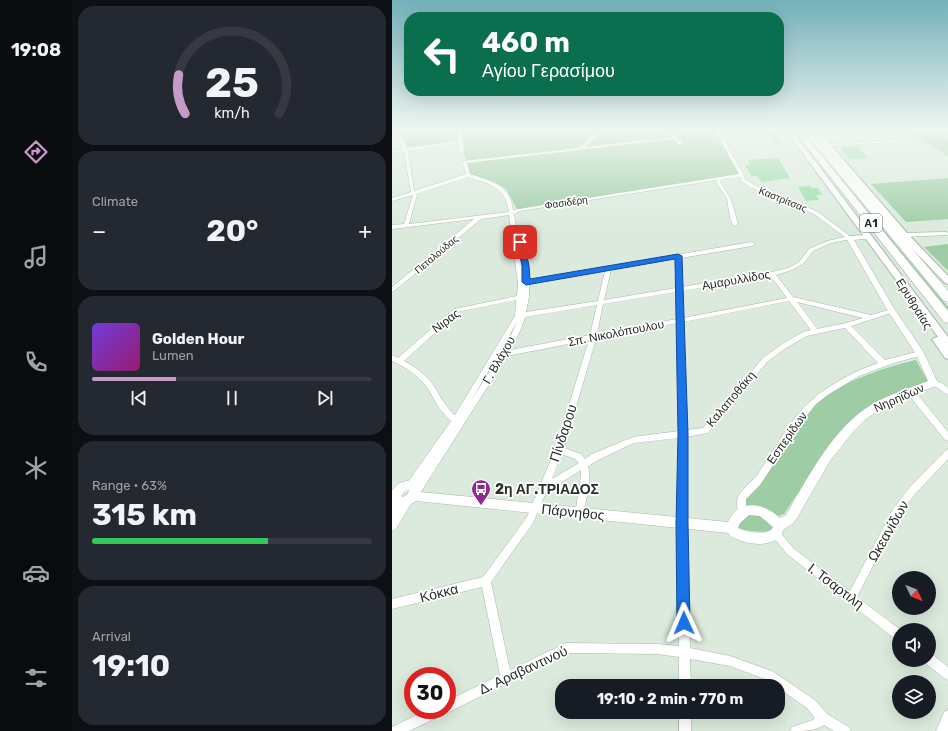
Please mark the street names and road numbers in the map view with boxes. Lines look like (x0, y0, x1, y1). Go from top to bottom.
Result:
street label: Καστρίτσας (757, 185, 809, 215)
street label: Φασιδέρη (544, 194, 589, 212)
road number: Α1 (860, 214, 882, 232)
street label: Πεταλούδας (412, 233, 461, 277)
street label: Αμαρυλλίδος (701, 267, 771, 293)
street label: Ερυθραίας (893, 276, 935, 332)
street label: Νιρας (429, 306, 463, 336)
street label: Σπ. Νικολόπουλου (567, 317, 665, 349)
street label: Γ. Βλάχου (480, 334, 518, 386)
street label: Καλαποθάκη (704, 368, 758, 430)
street label: Νηρηϊδων (872, 381, 926, 415)
street label: Πίνδαρου (546, 402, 581, 464)
street label: Εσπερίδων (764, 409, 810, 467)
street label: Ωκεανίδων (864, 498, 913, 565)
street label: Πάρνηθος (541, 501, 606, 524)
street label: Ι. Τσαρτιλη (804, 560, 867, 613)
street label: Κόκκα (418, 581, 460, 606)
street label: Δ. Αραβαντινού (476, 642, 570, 698)

